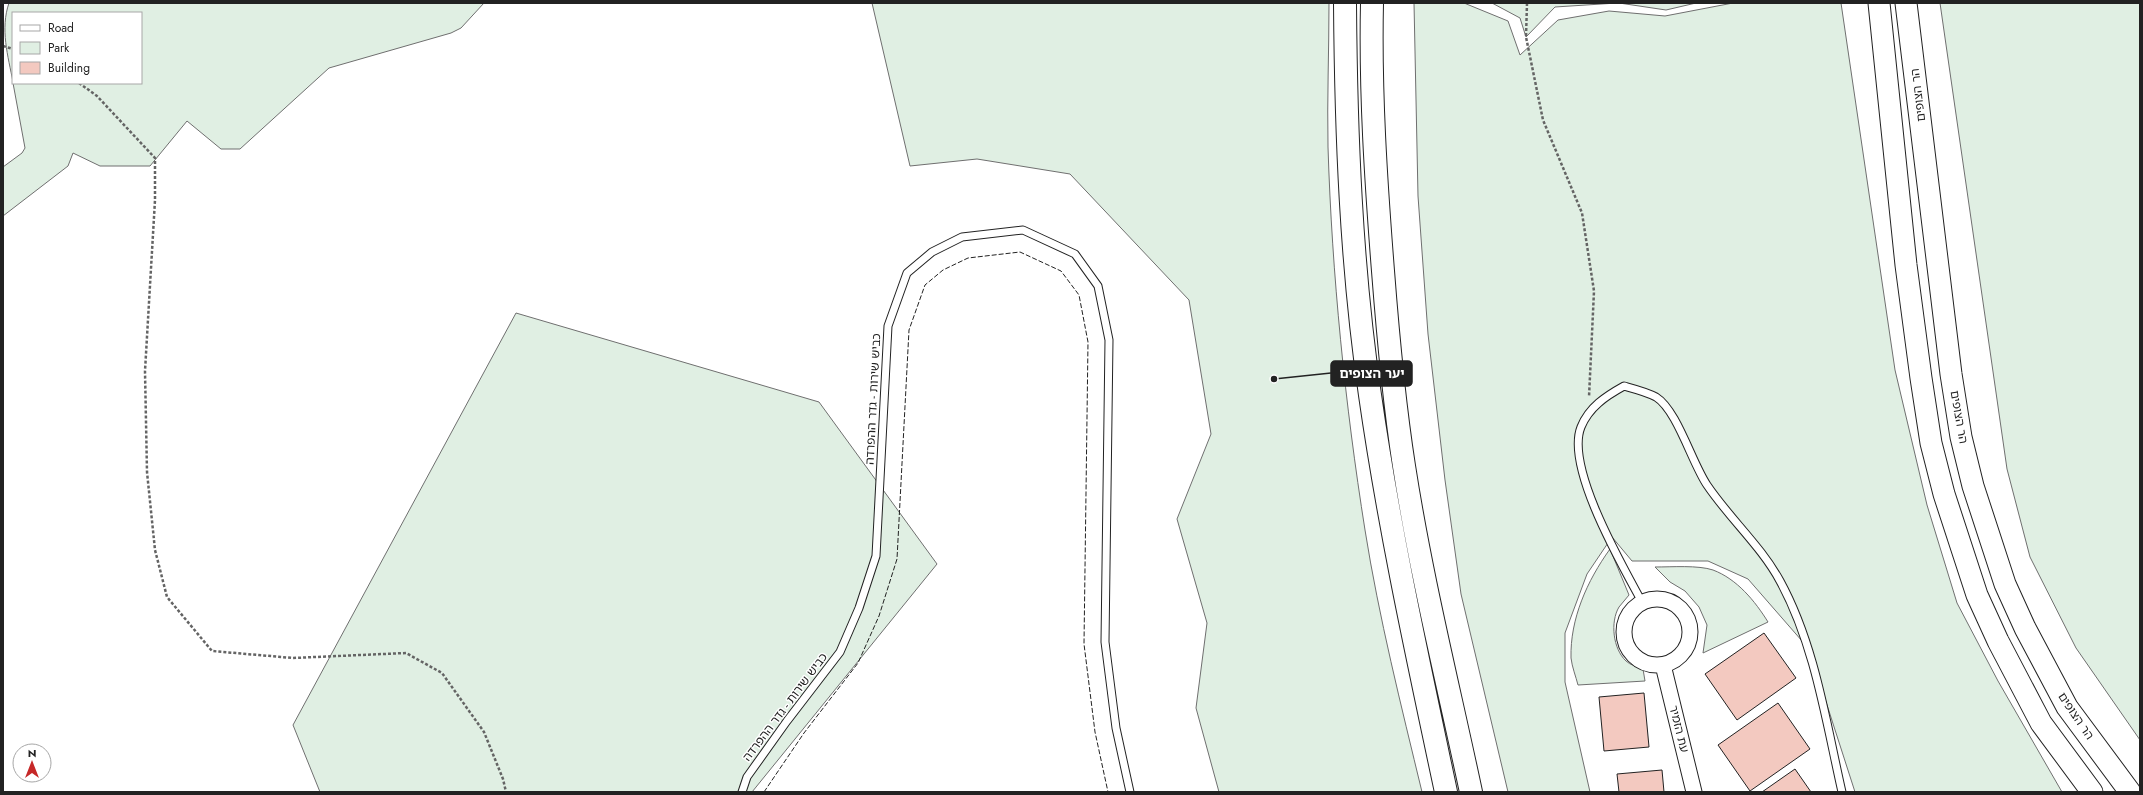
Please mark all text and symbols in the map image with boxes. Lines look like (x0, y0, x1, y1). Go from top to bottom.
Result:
legend (12, 12, 142, 84)
text: Road (48, 19, 74, 37)
text: Park (48, 39, 70, 57)
text: Building (48, 59, 90, 77)
street label: הר הצופים (1906, 67, 1930, 123)
street label: כביש שירות - גדר ההפרדה (861, 333, 885, 465)
callout: יער הצופים (1331, 361, 1412, 386)
text: יער הצופים (1339, 364, 1405, 383)
street label: הר הצופים (1945, 389, 1973, 445)
street label: כביש שירות - גדר ההפרדה (738, 649, 832, 765)
street label: הר הצופים (2054, 689, 2098, 743)
street label: עת הזמיר (1664, 704, 1694, 754)
north arrow (12, 743, 52, 783)
text: N (28, 745, 36, 761)

